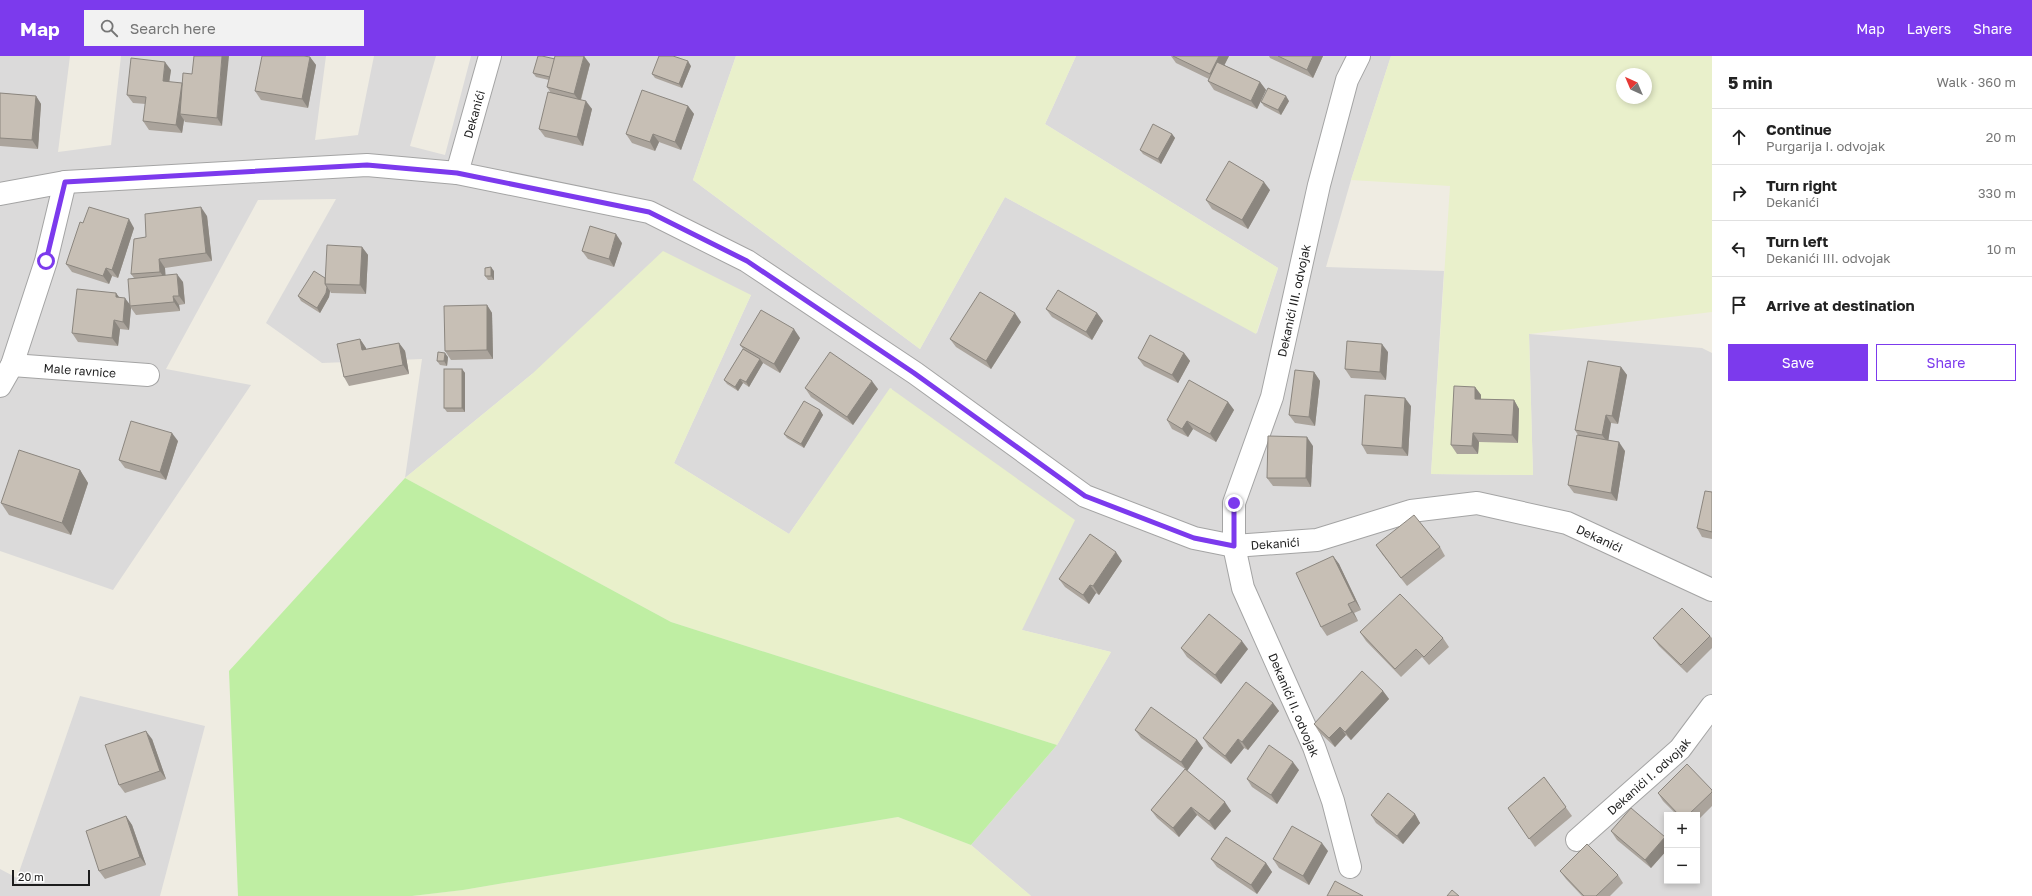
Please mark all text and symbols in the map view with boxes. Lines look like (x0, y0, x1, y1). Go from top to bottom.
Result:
search box (84, 10, 364, 46)
text: Map (20, 17, 60, 40)
icon: search (98, 17, 120, 39)
text: Search here (130, 19, 216, 37)
text: Map (1856, 20, 1885, 37)
text: Layers (1907, 20, 1951, 37)
text: Share (1973, 20, 2012, 37)
north arrow (1616, 68, 1652, 104)
text: 5 min (1728, 72, 1772, 93)
text: Walk · 360 m (1937, 74, 2016, 90)
street label: Dekanići (460, 89, 487, 140)
text: Continue (1766, 120, 1832, 138)
icon: ahead (1728, 126, 1750, 148)
text: 20 m (1986, 129, 2016, 145)
text: Purgarija I. odvojak (1766, 138, 1885, 154)
text: Turn right (1766, 176, 1837, 194)
icon: right (1728, 182, 1750, 204)
text: 330 m (1978, 185, 2016, 201)
text: Dekanići (1766, 194, 1819, 210)
text: Turn left (1766, 232, 1828, 250)
icon: left (1728, 238, 1750, 260)
text: 10 m (1987, 241, 2016, 257)
street label: Dekanići III. odvojak (1274, 242, 1313, 358)
text: Dekanići III. odvojak (1766, 250, 1891, 266)
route start (37, 252, 55, 270)
icon: arrive (1728, 294, 1750, 316)
text: Arrive at destination (1766, 296, 1915, 314)
button: Save (1728, 344, 1868, 381)
button: Share (1876, 344, 2016, 381)
street label: Male ravnice (43, 360, 117, 380)
route end (1225, 494, 1243, 512)
street label: Dekanići (1574, 521, 1625, 555)
street label: Dekanići (1250, 534, 1300, 552)
street label: Dekanići II. odvojak (1265, 651, 1323, 759)
street label: Dekanići I. odvojak (1604, 734, 1694, 818)
map controls (1664, 812, 1700, 884)
button: + (1664, 812, 1700, 848)
button: − (1664, 848, 1700, 884)
scale bar (12, 868, 90, 887)
text: 20 m (18, 870, 44, 883)

